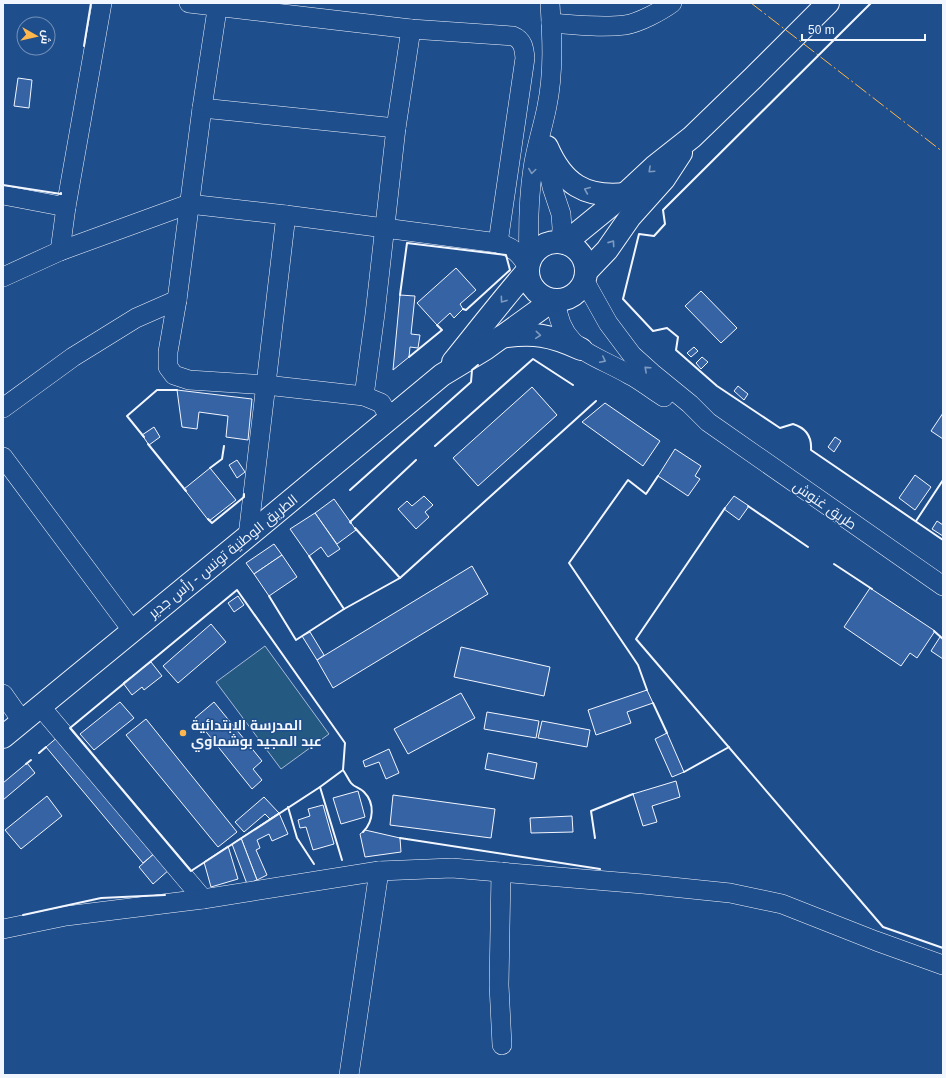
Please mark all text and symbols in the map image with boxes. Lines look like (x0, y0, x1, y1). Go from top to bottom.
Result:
north arrow (16, 16, 56, 56)
scale bar (802, 16, 925, 42)
text: 50 m (808, 23, 835, 37)
text: ش (38, 29, 53, 45)
one-way arrow (648, 166, 655, 173)
one-way arrow (528, 168, 537, 174)
one-way arrow (584, 187, 591, 195)
one-way arrow (607, 240, 615, 247)
one-way arrow (501, 295, 508, 302)
one-way arrow (535, 331, 541, 340)
one-way arrow (598, 356, 606, 363)
one-way arrow (644, 366, 652, 374)
street label: طريق غنوش (790, 477, 860, 533)
street label: الطريق الوطنية تونس - رأس جدير (144, 490, 301, 622)
place label: المدرسة الابتدائية عبد المجيد بوشماوي (191, 717, 322, 752)
marker: المدرسة الابتدائية عبد المجيد بوشماوي (178, 728, 188, 738)

